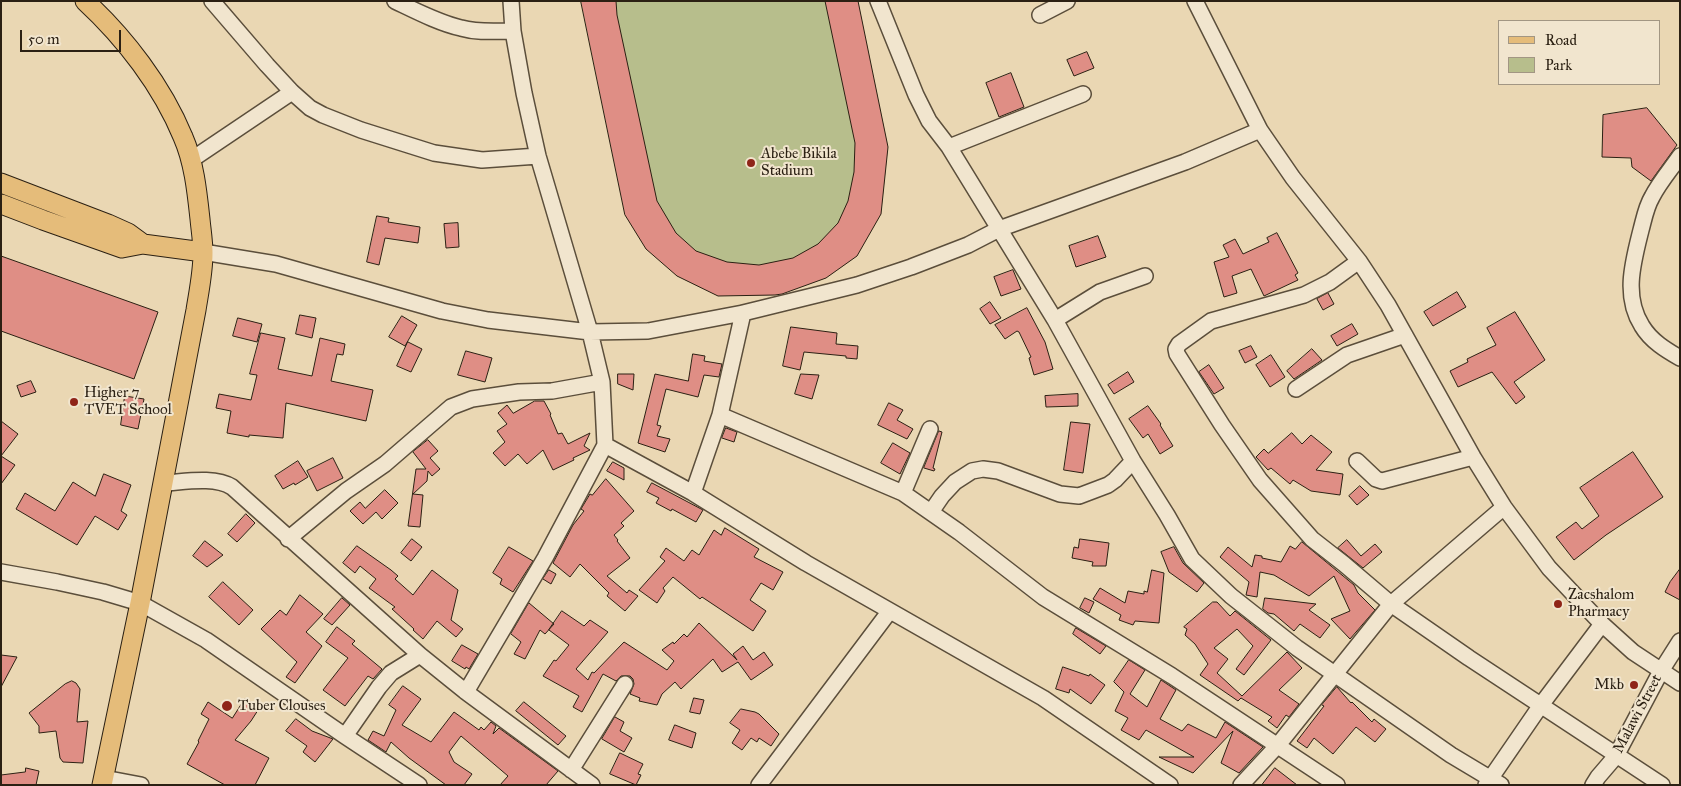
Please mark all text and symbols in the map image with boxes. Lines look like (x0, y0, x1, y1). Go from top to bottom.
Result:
scale bar (22, 20, 124, 52)
legend (1498, 20, 1661, 85)
text: 50 m (28, 30, 60, 48)
text: Road (1545, 31, 1577, 49)
text: Park (1545, 56, 1572, 74)
place label: Abebe Bikila Stadium (761, 145, 837, 180)
marker: Abebe Bikila Stadium (745, 157, 757, 169)
place label: Higher 7 TVET School (84, 384, 172, 419)
marker: Higher 7 TVET School (68, 396, 80, 408)
place label: Zacshalom Pharmacy (1568, 586, 1634, 621)
marker: Zacshalom Pharmacy (1552, 598, 1564, 610)
street label: Malawi Street (1610, 672, 1666, 756)
place label: Mkb (1594, 676, 1624, 694)
marker: Mkb (1628, 679, 1640, 691)
place label: Tuber Clouses (238, 697, 325, 715)
marker: Tuber Clouses (220, 699, 234, 713)

